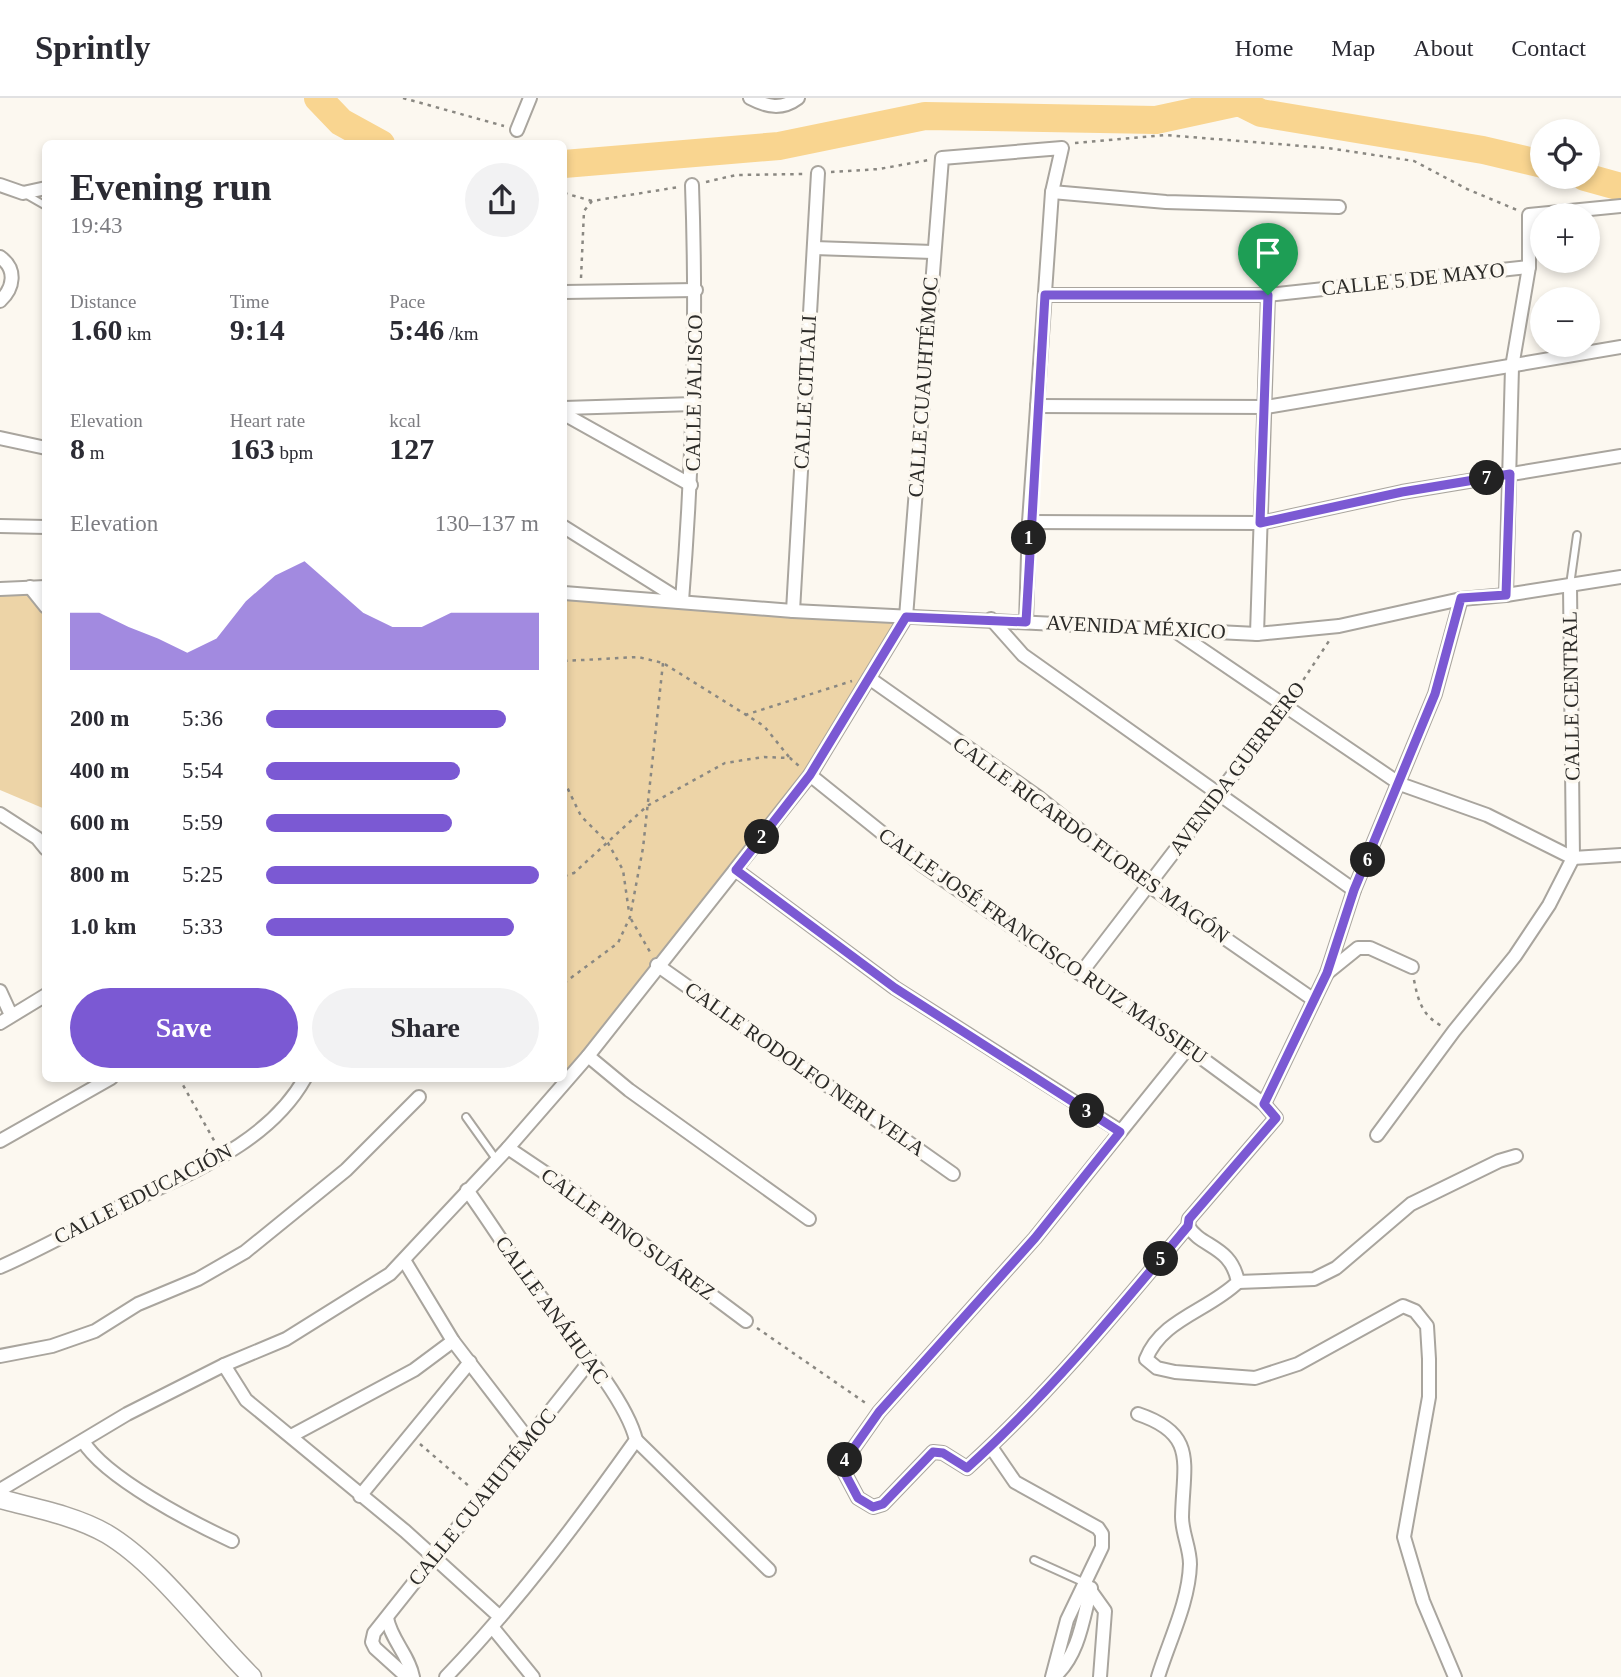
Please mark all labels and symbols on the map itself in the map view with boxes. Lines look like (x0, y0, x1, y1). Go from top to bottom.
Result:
pin (1238, 223, 1298, 295)
street label: CALLE 5 DE MAYO (1320, 257, 1506, 301)
street label: CALLE CUAUHTÉMOC (903, 276, 943, 498)
street label: CALLE JALISCO (681, 314, 707, 472)
street label: CALLE CITLALI (789, 314, 821, 470)
pin: 7 (1470, 460, 1504, 496)
pin: 1 (1012, 520, 1046, 556)
street label: AVENIDA MÉXICO (1046, 610, 1226, 644)
street label: CALLE CENTRAL (1558, 611, 1584, 781)
street label: AVENIDA GUERRERO (1164, 677, 1310, 859)
street label: CALLE RICARDO FLORES MAGÓN (948, 732, 1234, 948)
pin: 2 (744, 820, 780, 854)
street label: CALLE JOSÉ FRANCISCO RUIZ MASSIEU (874, 823, 1212, 1069)
pin: 6 (1350, 842, 1386, 878)
street label: CALLE RODOLFO NERI VELA (680, 977, 930, 1162)
pin: 3 (1070, 1094, 1104, 1128)
street label: CALLE EDUCACIÓN (50, 1139, 236, 1249)
street label: CALLE PINO SUÁREZ (536, 1163, 720, 1305)
street label: CALLE ANÁHUAC (490, 1231, 614, 1389)
pin: 5 (1144, 1242, 1178, 1276)
street label: CALLE CUAHUTÉMOC (403, 1404, 561, 1590)
pin: 4 (828, 1442, 862, 1478)

